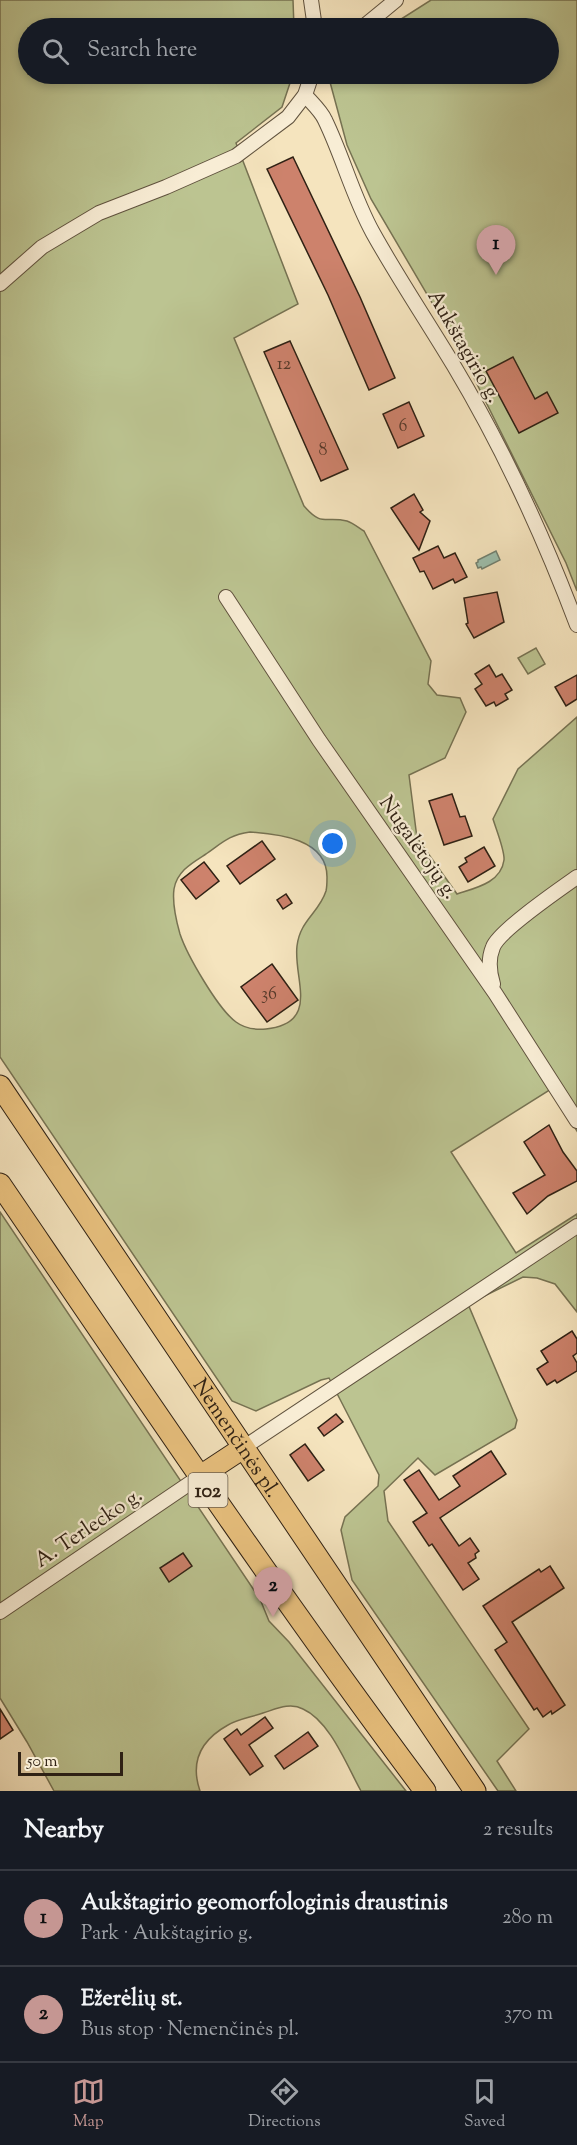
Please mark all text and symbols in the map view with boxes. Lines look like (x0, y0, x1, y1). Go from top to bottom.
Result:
search box (18, 18, 559, 84)
icon: search (39, 35, 72, 68)
text: Search here (87, 35, 197, 67)
pin: 1 (476, 226, 516, 275)
street label: Aukštagirio g. (419, 285, 508, 409)
house number: 12 (277, 352, 292, 378)
house number: 6 (399, 414, 408, 440)
house number: 8 (319, 438, 328, 464)
street label: Nugalėtojų g. (371, 790, 464, 906)
your location (318, 829, 347, 858)
house number: 36 (261, 982, 277, 1008)
street label: Nemenčinės pl. (184, 1373, 286, 1505)
road number: 102 (188, 1473, 228, 1507)
street label: A. Terlecko g. (29, 1481, 149, 1576)
pin: 2 (254, 1568, 292, 1617)
scale bar (18, 1749, 123, 1776)
text: 50 m (27, 1751, 58, 1774)
text: Nearby (24, 1812, 104, 1849)
text: 2 results (483, 1816, 553, 1845)
text: Aukštagirio geomorfologinis draustinis (81, 1888, 448, 1920)
text: 1 (40, 1904, 47, 1933)
text: 280 m (502, 1904, 553, 1933)
text: Park · Aukštagirio g. (81, 1920, 253, 1949)
text: Ežerėlių st. (81, 1984, 183, 2016)
text: 2 (39, 2000, 48, 2029)
text: 370 m (504, 2000, 553, 2029)
text: Bus stop · Nemenčinės pl. (81, 2016, 299, 2045)
tab: Map (72, 2075, 105, 2134)
tab: Directions (248, 2075, 321, 2134)
tab: Saved (464, 2075, 505, 2134)

